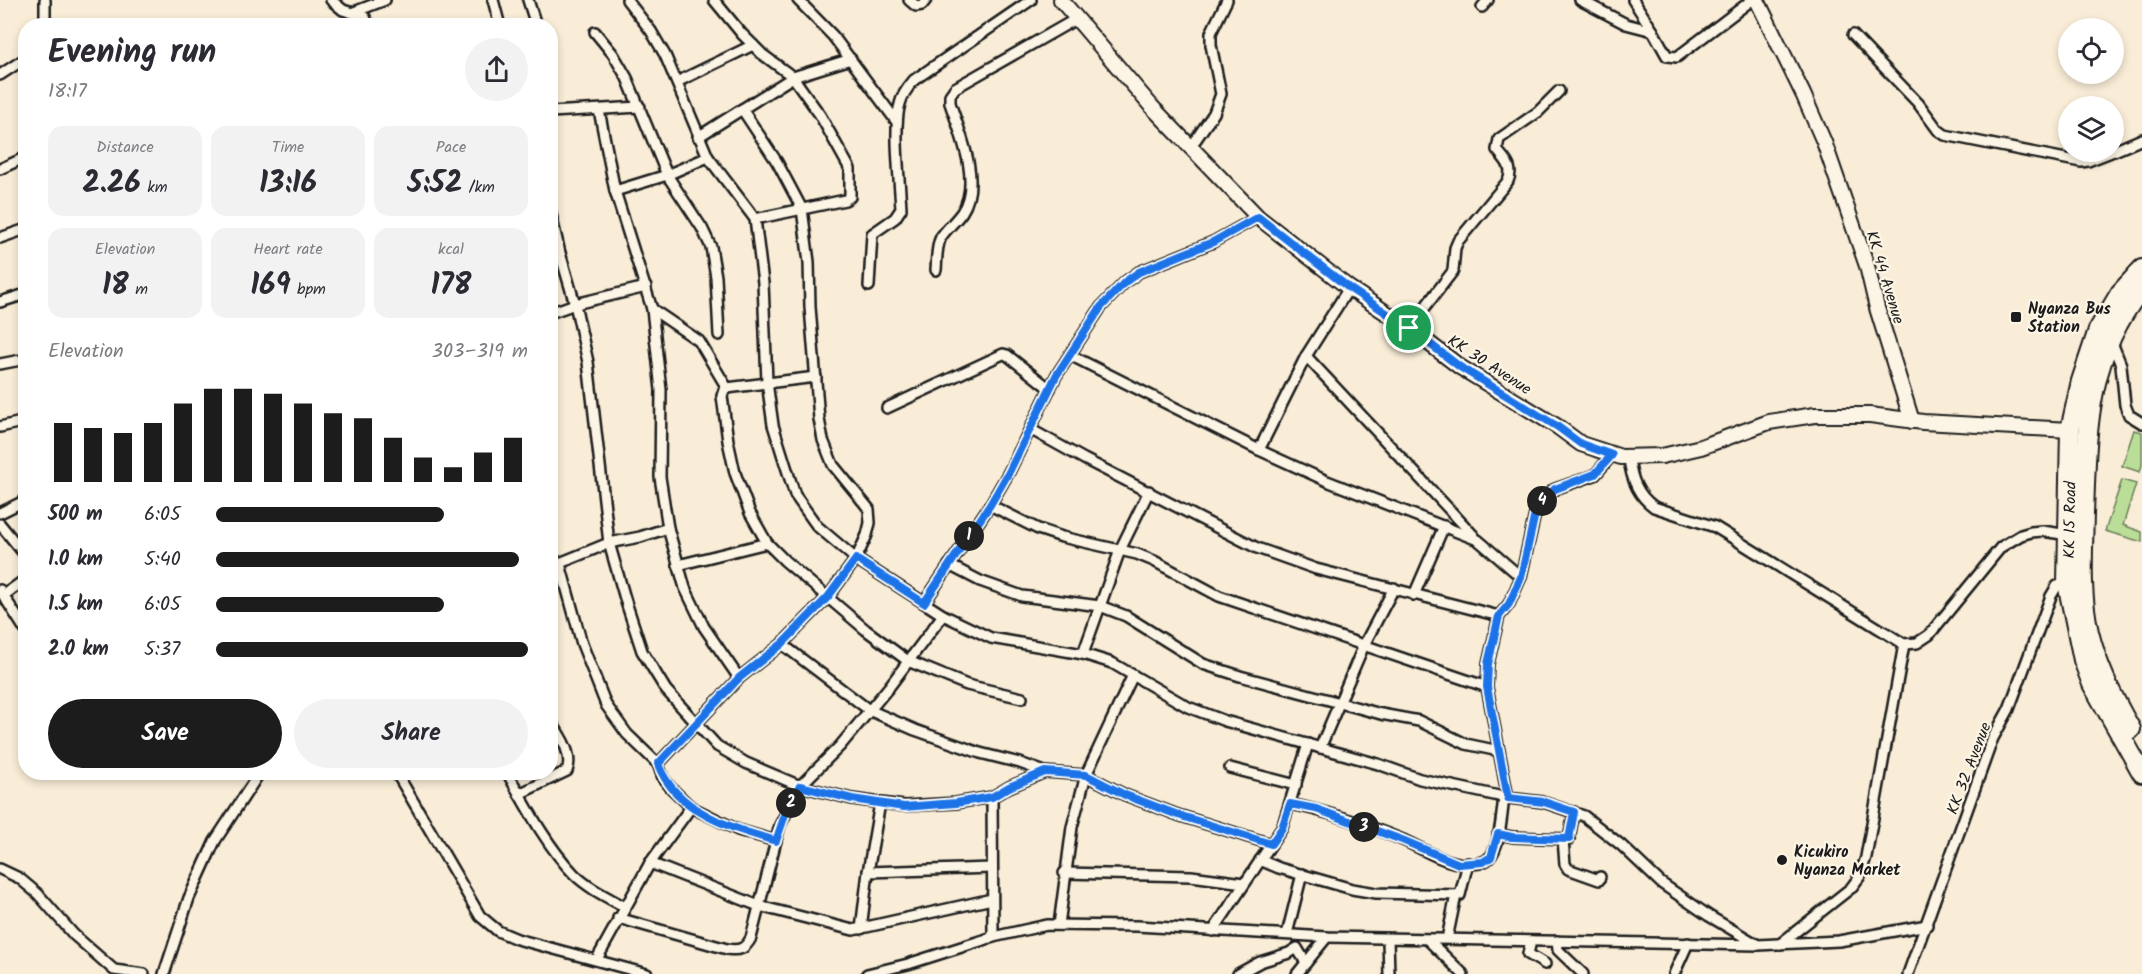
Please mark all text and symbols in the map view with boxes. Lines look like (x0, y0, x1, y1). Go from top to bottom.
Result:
map controls (2058, 18, 2124, 162)
button: locate (2058, 18, 2124, 84)
text: Evening run (48, 27, 216, 80)
button: share (465, 38, 528, 101)
text: 18:17 (48, 76, 87, 108)
button: layers (2058, 96, 2124, 162)
text: Distance (96, 135, 154, 160)
text: Time (272, 135, 304, 160)
text: Pace (436, 135, 466, 160)
text: 2.26 (82, 160, 141, 208)
text: 13:16 (259, 160, 317, 208)
text: 5:52 (407, 160, 462, 208)
text: km (141, 175, 168, 200)
text: /km (462, 175, 495, 200)
street label: KK 44 Avenue (1859, 228, 1911, 327)
text: Elevation (95, 237, 155, 262)
text: Heart rate (253, 237, 323, 262)
text: kcal (438, 237, 464, 262)
text: 18 (102, 262, 129, 310)
text: 169 (250, 262, 291, 310)
text: 178 (431, 262, 471, 310)
text: m (129, 277, 148, 302)
text: bpm (291, 277, 326, 302)
place label: Nyanza Bus Station (2028, 297, 2111, 340)
pin (1383, 302, 1434, 353)
marker: Nyanza Bus Station (2009, 310, 2023, 324)
icon: arrive (1392, 311, 1425, 344)
street label: KK 30 Avenue (1442, 329, 1536, 402)
text: Elevation (48, 336, 124, 368)
text: 303–319 m (432, 336, 528, 368)
street label: KK 15 Road (2057, 480, 2084, 559)
pin: 4 (1527, 486, 1557, 516)
text: 4 (1538, 488, 1546, 513)
text: 500 m (48, 499, 103, 531)
text: 6:05 (144, 499, 181, 531)
pin: 1 (954, 521, 984, 551)
text: 1 (967, 523, 971, 548)
text: 1.0 km (48, 544, 103, 576)
text: 5:40 (144, 544, 181, 576)
text: 1.5 km (48, 589, 103, 621)
text: 6:05 (144, 589, 181, 621)
text: 2.0 km (48, 634, 109, 666)
text: 5:37 (144, 634, 180, 666)
button: Save (48, 699, 282, 768)
button: Share (294, 699, 528, 768)
street label: KK 32 Avenue (1940, 719, 1999, 818)
pin: 2 (776, 788, 806, 818)
text: 2 (786, 790, 796, 815)
pin: 3 (1349, 812, 1379, 842)
text: 3 (1360, 814, 1368, 839)
place label: Kicukiro Nyanza Market (1794, 840, 1901, 883)
marker: Kicukiro Nyanza Market (1775, 853, 1789, 867)

